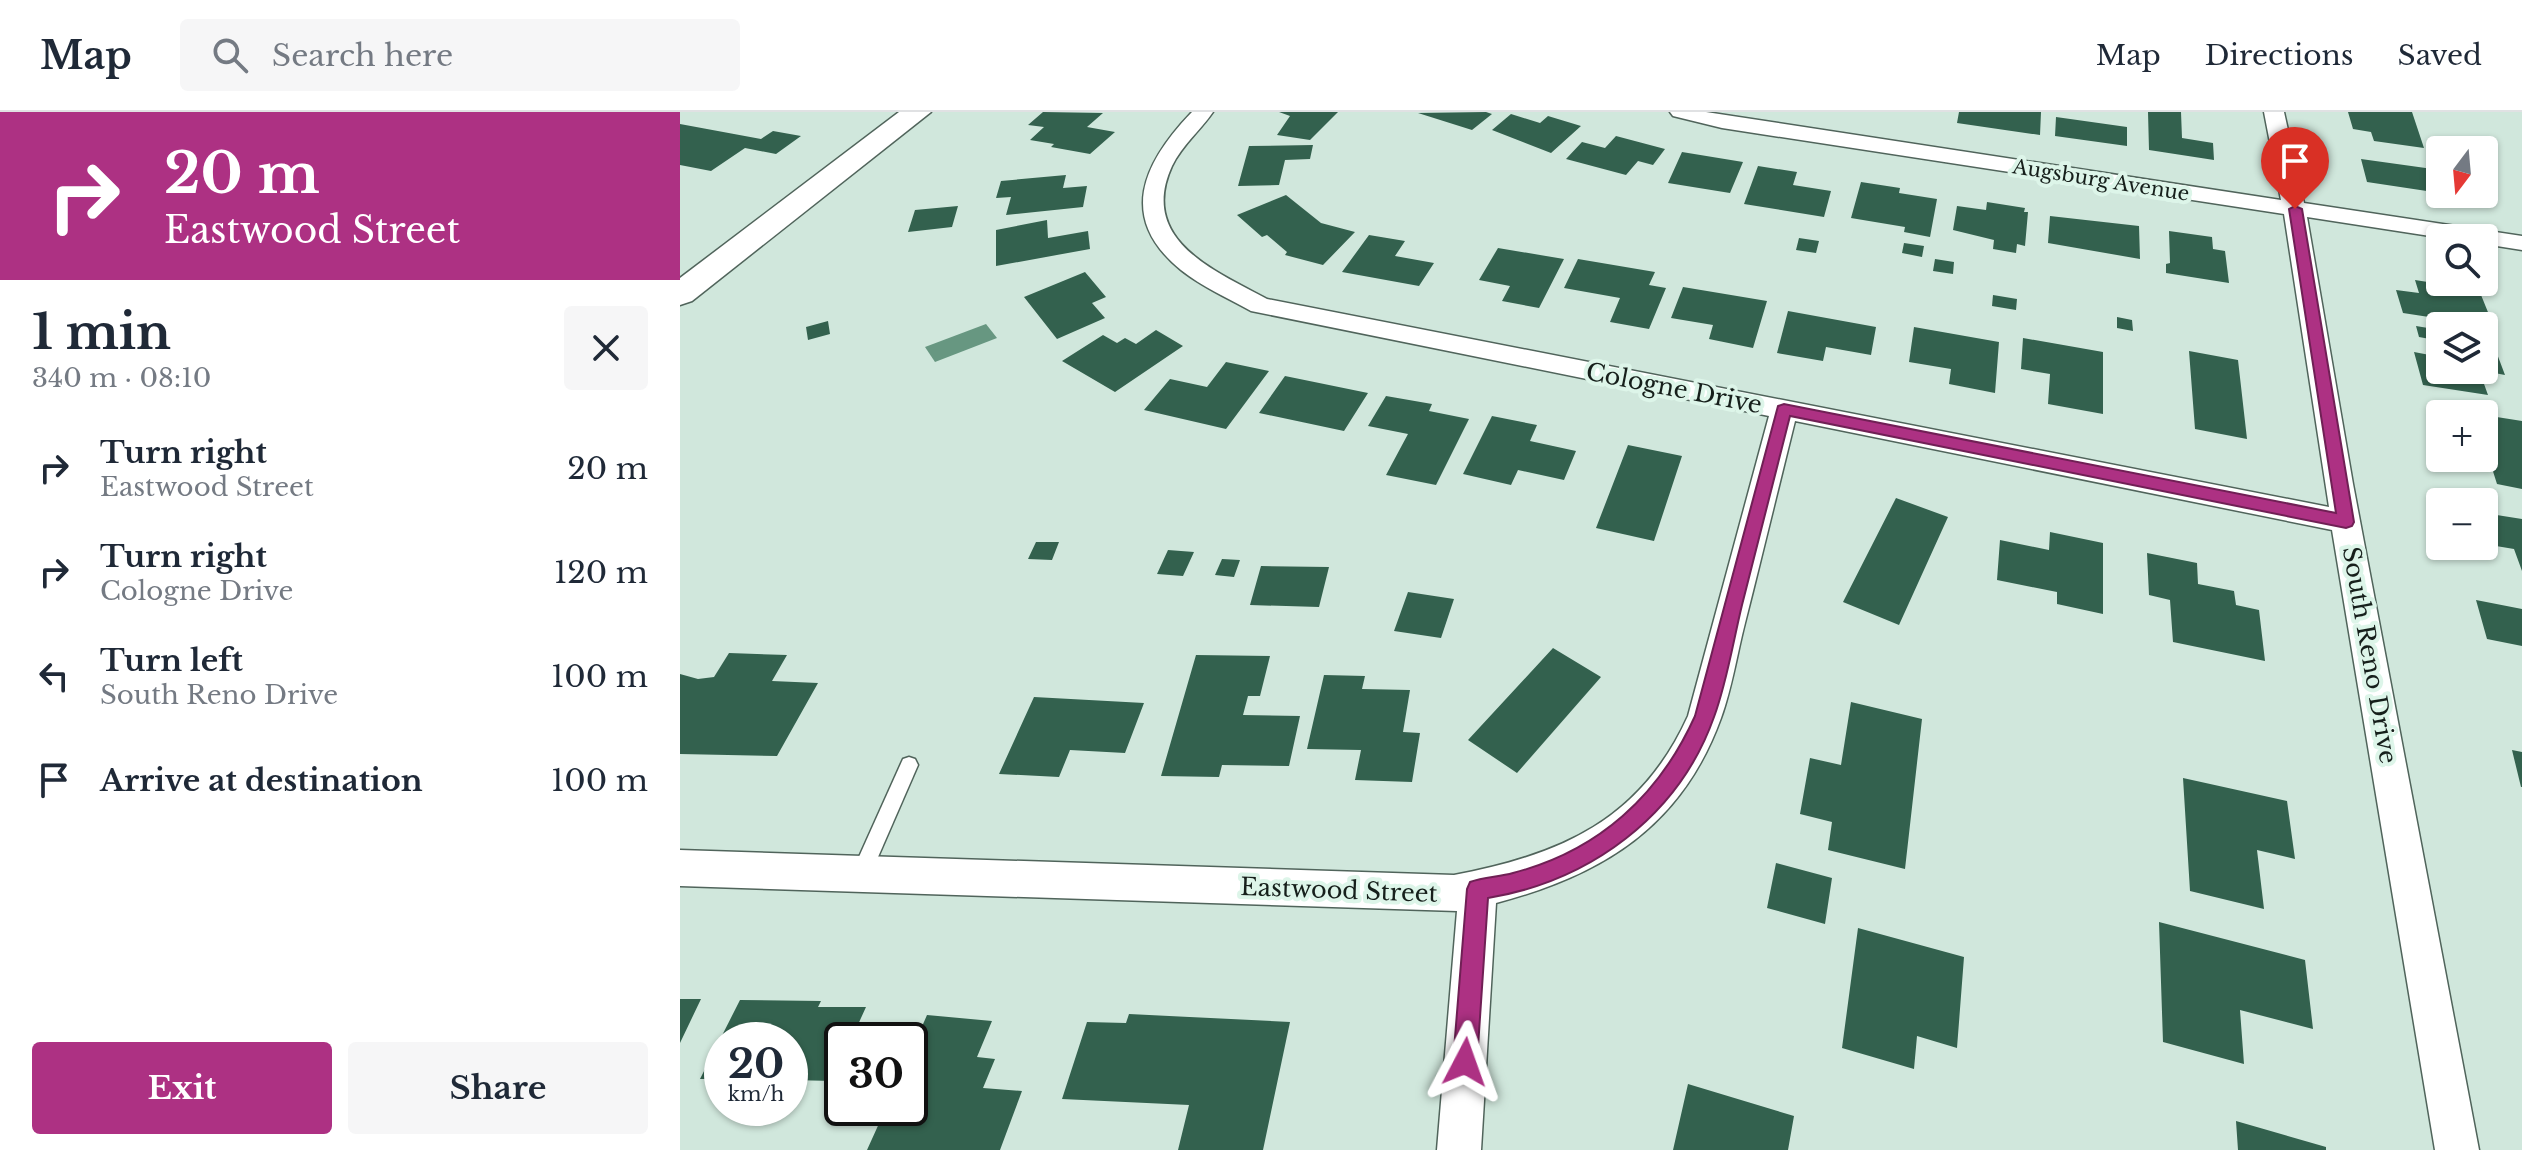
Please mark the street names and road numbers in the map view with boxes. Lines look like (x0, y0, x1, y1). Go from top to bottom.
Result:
street label: Augsburg Avenue (2010, 154, 2191, 206)
street label: Cologne Drive (1584, 357, 1764, 419)
street label: South Reno Drive (2337, 544, 2403, 766)
street label: Eastwood Street (1240, 872, 1438, 908)

